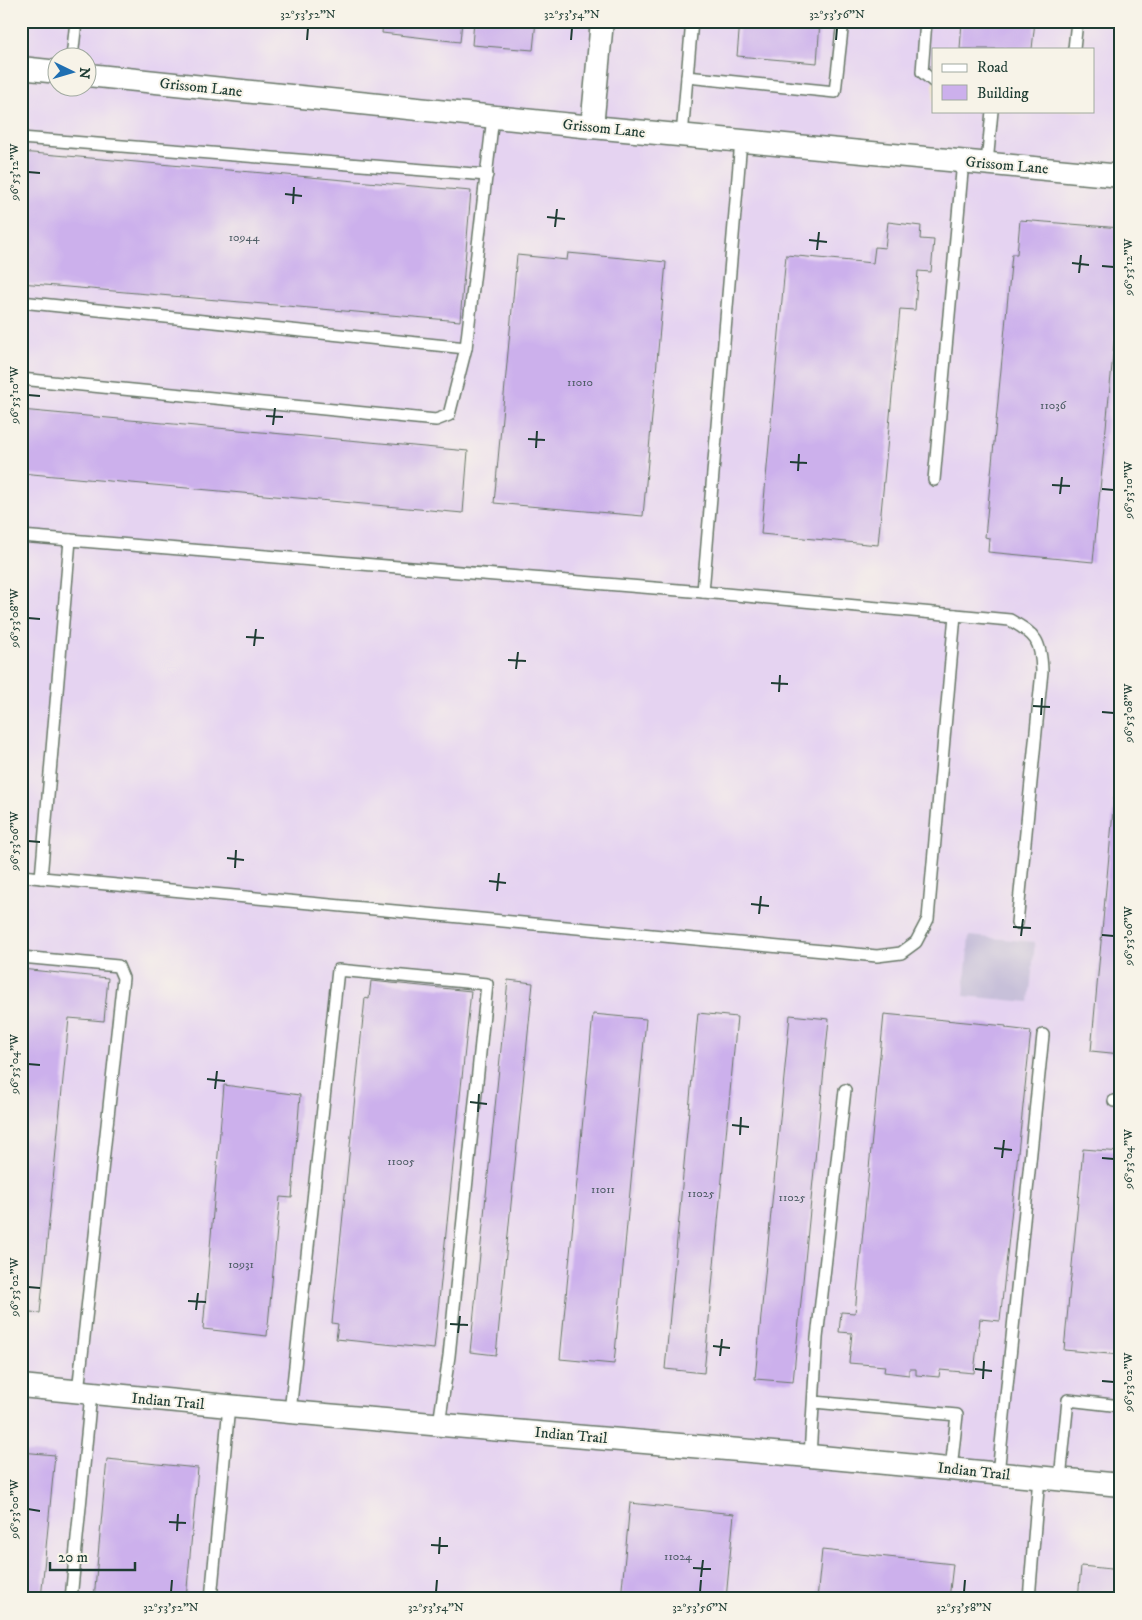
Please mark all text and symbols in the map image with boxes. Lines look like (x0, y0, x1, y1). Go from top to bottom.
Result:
text: 32°53'52"N (280, 7, 336, 22)
text: 32°53'54"N (544, 7, 600, 22)
text: 32°53'56"N (809, 7, 865, 22)
north arrow (48, 48, 98, 98)
legend (932, 48, 1094, 112)
text: Road (977, 58, 1009, 77)
text: N (74, 67, 93, 80)
street label: Grissom Lane (159, 74, 243, 101)
text: Building (977, 84, 1029, 103)
street label: Grissom Lane (562, 115, 646, 142)
text: 96°53'12"W (7, 143, 22, 201)
street label: Grissom Lane (965, 152, 1049, 179)
house number: 10944 (229, 230, 260, 245)
text: 96°53'12"W (1121, 238, 1136, 296)
text: 96°53'10"W (7, 365, 22, 425)
house number: 11010 (567, 375, 593, 390)
house number: 11036 (1040, 398, 1067, 413)
text: 96°53'10"W (1121, 460, 1136, 520)
text: 96°53'08"W (7, 587, 22, 649)
text: 96°53'08"W (1121, 682, 1136, 744)
text: 96°53'06"W (7, 810, 22, 872)
text: 96°53'06"W (1121, 905, 1136, 967)
text: 96°53'04"W (7, 1033, 22, 1095)
text: 96°53'04"W (1121, 1128, 1136, 1190)
house number: 11005 (387, 1154, 415, 1169)
house number: 11011 (591, 1182, 615, 1197)
house number: 11025 (687, 1186, 715, 1201)
house number: 11025 (778, 1190, 806, 1205)
text: 96°53'02"W (7, 1257, 22, 1317)
house number: 10931 (228, 1257, 254, 1272)
text: 96°53'02"W (1121, 1352, 1136, 1412)
street label: Indian Trail (131, 1389, 206, 1414)
street label: Indian Trail (534, 1423, 609, 1448)
street label: Indian Trail (937, 1458, 1012, 1485)
text: 96°53'00"W (7, 1478, 22, 1540)
scale bar (50, 1540, 135, 1572)
text: 20 m (58, 1548, 88, 1567)
house number: 11024 (664, 1549, 693, 1564)
text: 32°53'52"N (143, 1600, 199, 1615)
text: 32°53'54"N (408, 1600, 464, 1615)
text: 32°53'56"N (672, 1600, 728, 1615)
text: 32°53'58"N (936, 1600, 992, 1615)

